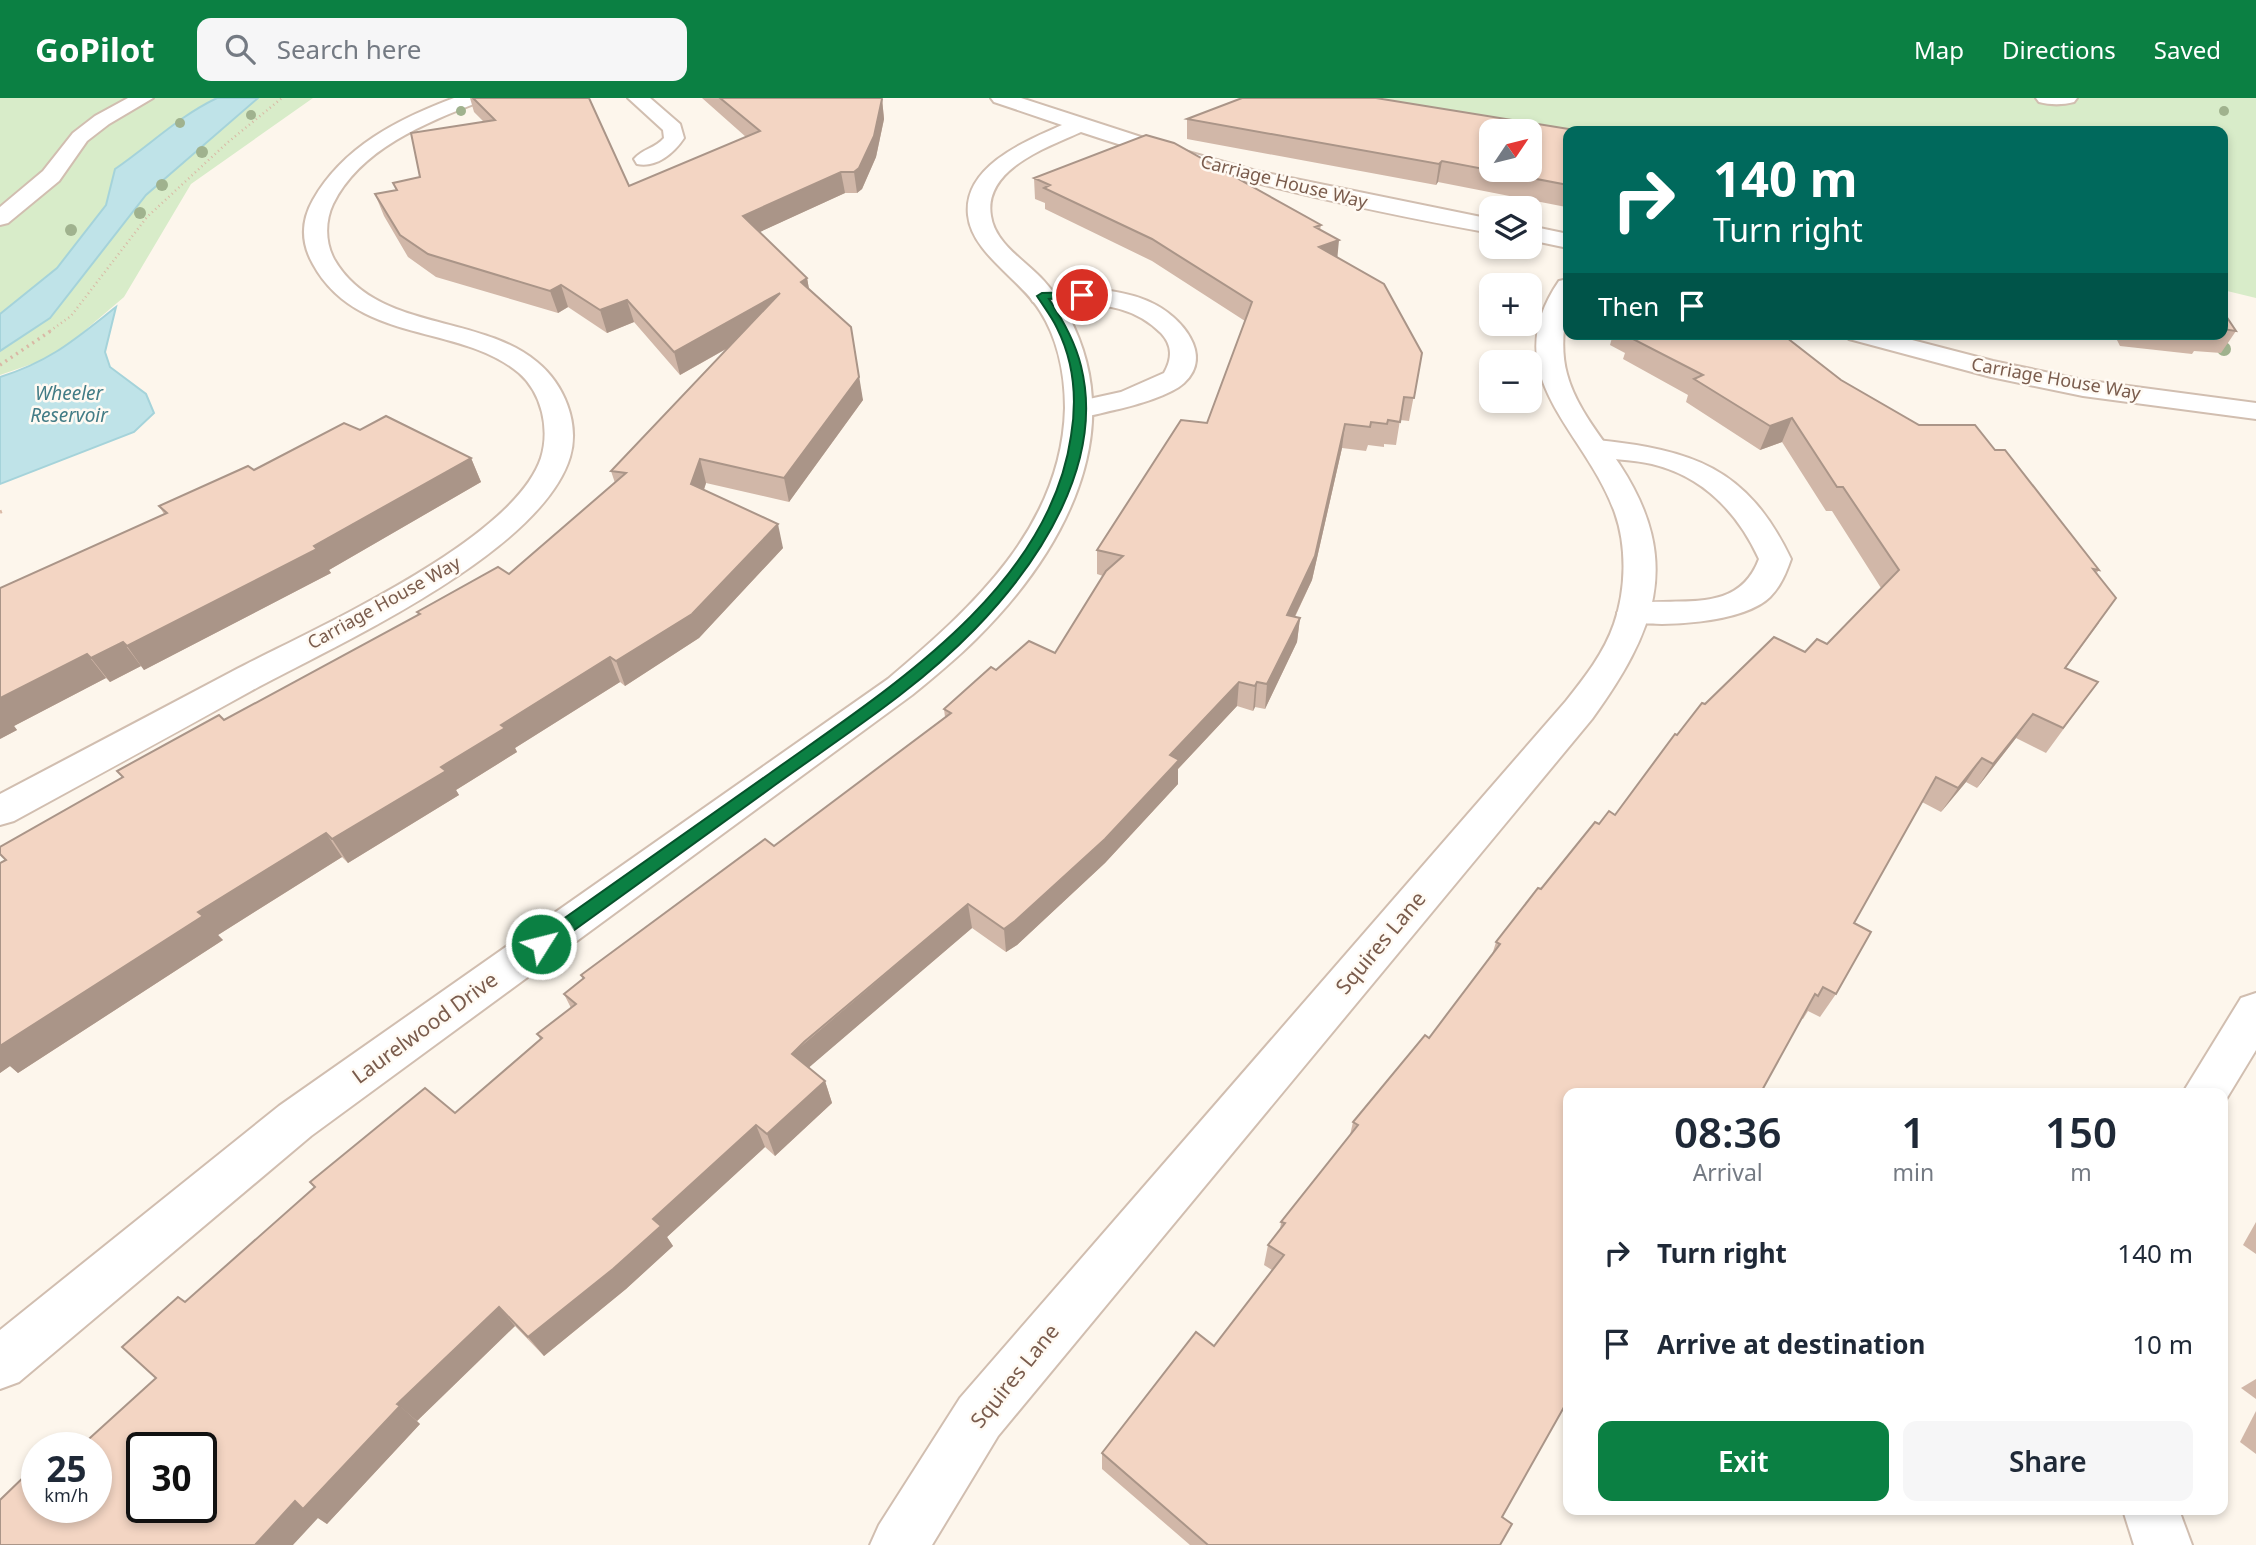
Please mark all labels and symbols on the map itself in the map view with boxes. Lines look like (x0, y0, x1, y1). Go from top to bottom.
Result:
north arrow (1479, 119, 1542, 182)
street label: Carriage House Way (1198, 149, 1371, 214)
pin (1052, 265, 1112, 325)
street label: Carriage House Way (1970, 351, 2143, 405)
water label: Wheeler Reservoir (30, 380, 109, 428)
street label: Carriage House Way (303, 550, 465, 654)
street label: Squires Lane (1329, 885, 1431, 1000)
position arrow (504, 907, 578, 981)
street label: Laurelwood Drive (346, 965, 503, 1090)
street label: Squires Lane (964, 1318, 1065, 1433)
speed limit sign: 30 (126, 1432, 217, 1523)

